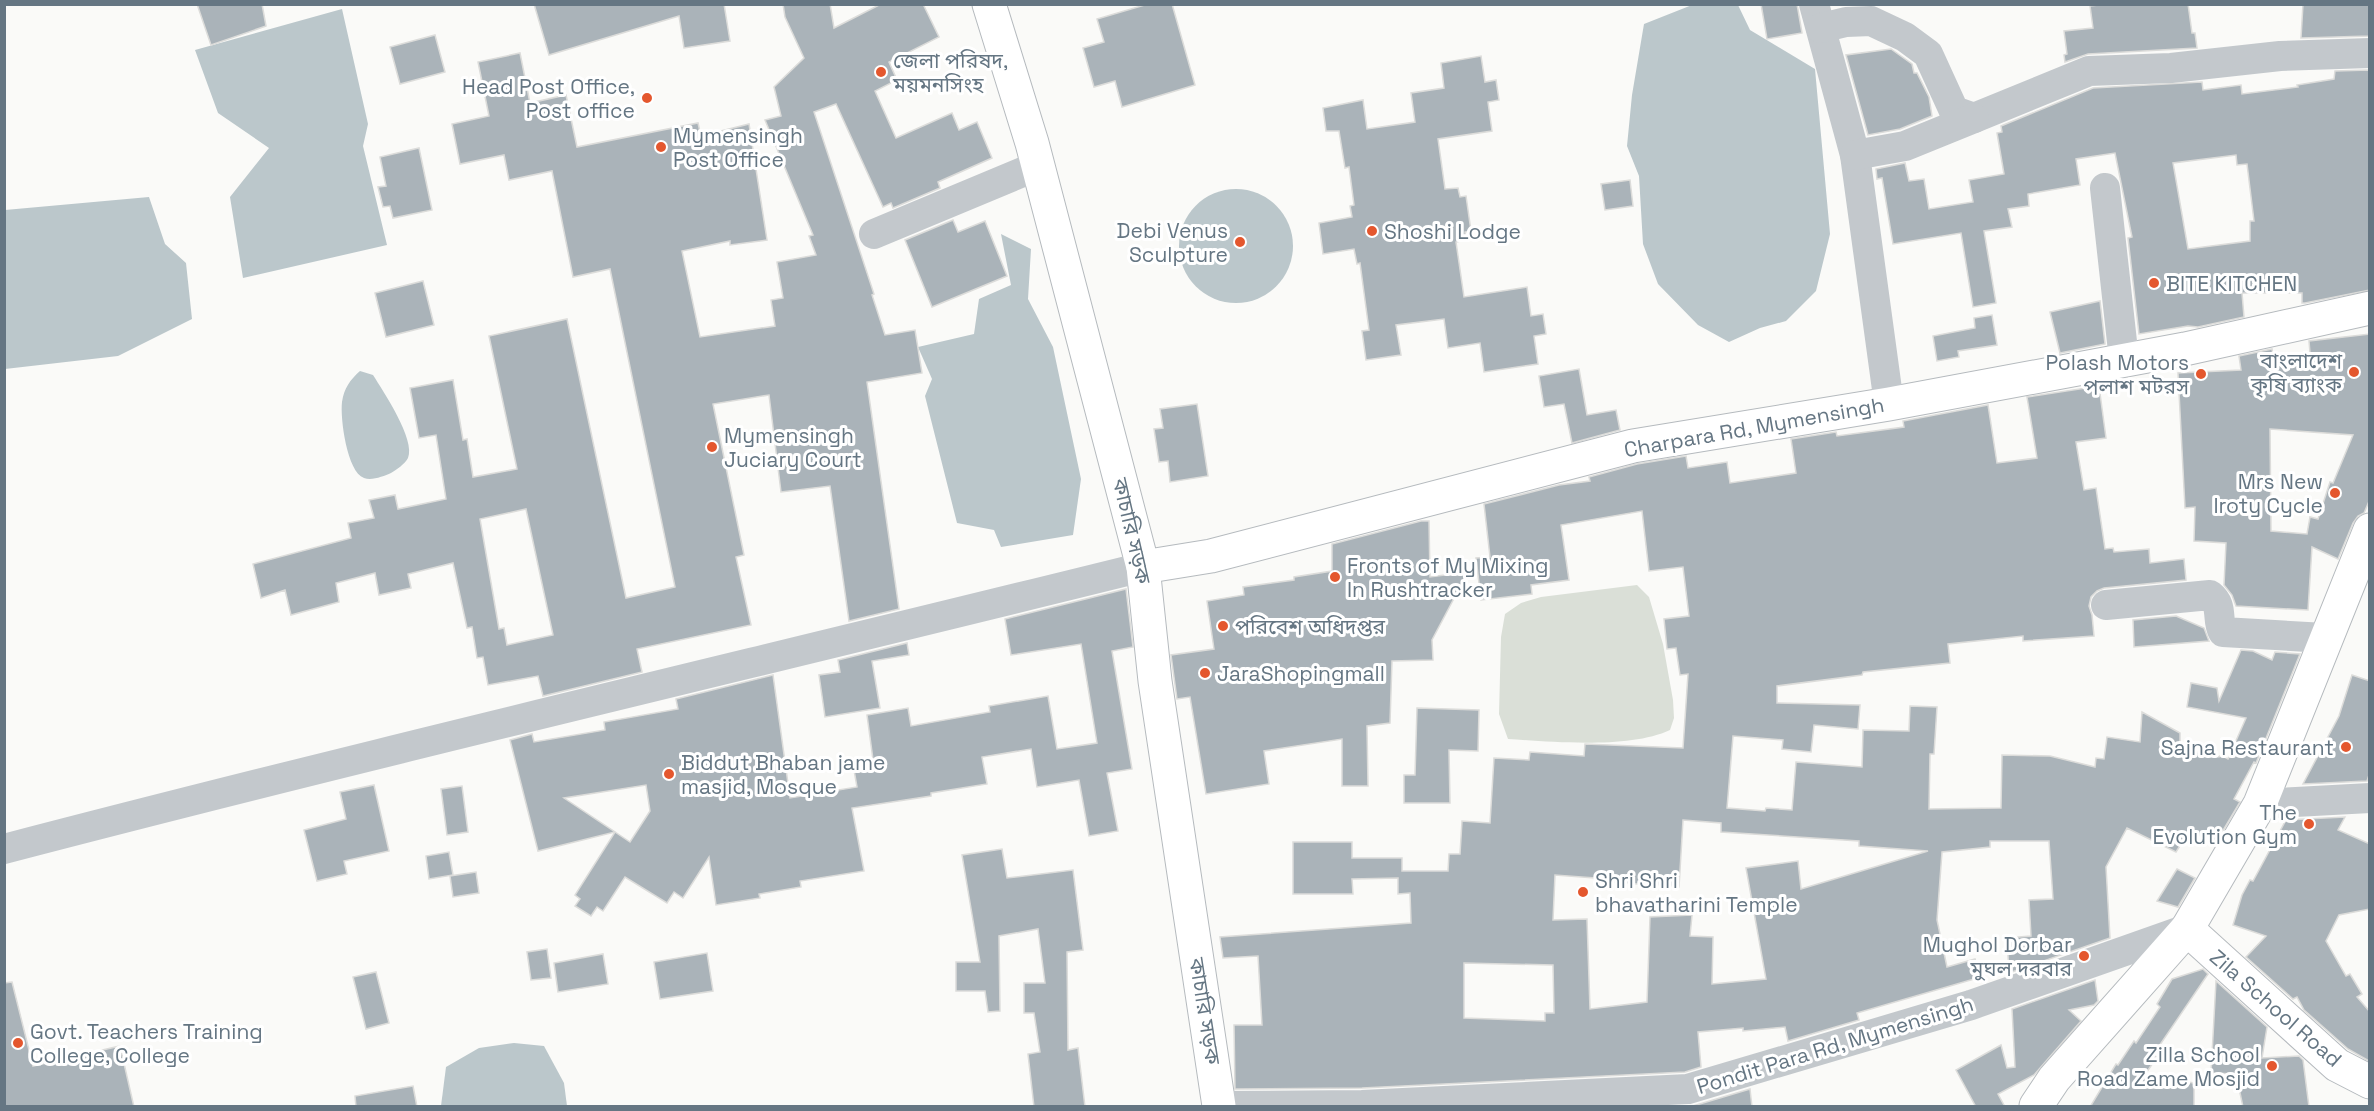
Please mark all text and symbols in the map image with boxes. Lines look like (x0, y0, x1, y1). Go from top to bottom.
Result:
place label: জেলা পরিষদ, ময়মনসিংহ (892, 47, 1008, 98)
marker: জেলা পরিষদ, ময়মনসিংহ (874, 65, 888, 79)
place label: Head Post Office, Post office (462, 73, 635, 124)
marker: Head Post Office, Post office (640, 91, 654, 105)
place label: Mymensingh Post Office (673, 122, 803, 173)
marker: Mymensingh Post Office (654, 140, 668, 154)
place label: Debi Venus Sculpture (1117, 217, 1228, 268)
place label: Shoshi Lodge (1384, 218, 1521, 245)
marker: Shoshi Lodge (1365, 224, 1379, 238)
marker: Debi Venus Sculpture (1233, 235, 1247, 249)
place label: BITE KITCHEN (2166, 270, 2297, 297)
marker: BITE KITCHEN (2147, 276, 2161, 290)
place label: বাংলাদেশ কৃষি ব্যাংক (2250, 347, 2343, 398)
place label: Polash Motors পলাশ মটরস (2046, 349, 2190, 400)
marker: বাংলাদেশ কৃষি ব্যাংক (2347, 365, 2361, 379)
marker: Polash Motors পলাশ মটরস (2194, 367, 2208, 381)
street label: Charpara Rd, Mymensingh (1622, 391, 1886, 463)
place label: Mymensingh Juciary Court (724, 422, 862, 473)
marker: Mymensingh Juciary Court (705, 440, 719, 454)
place label: Mrs New Iroty Cycle (2213, 468, 2323, 519)
street label: কাচারি সড়ক (1106, 474, 1158, 588)
marker: Mrs New Iroty Cycle (2328, 486, 2342, 500)
place label: Fronts of My Mixing In Rushtracker (1347, 552, 1548, 603)
marker: Fronts of My Mixing In Rushtracker (1328, 570, 1342, 584)
place label: পরিবেশ অধিদপ্তর (1235, 613, 1385, 640)
marker: পরিবেশ অধিদপ্তর (1216, 619, 1230, 633)
place label: JaraShopingmall (1217, 660, 1385, 687)
marker: JaraShopingmall (1198, 666, 1212, 680)
place label: Sajna Restaurant (2161, 734, 2334, 761)
marker: Sajna Restaurant (2339, 740, 2353, 754)
place label: Biddut Bhaban jame masjid, Mosque (681, 749, 885, 800)
marker: Biddut Bhaban jame masjid, Mosque (662, 767, 676, 781)
place label: The Evolution Gym (2152, 799, 2297, 850)
marker: The Evolution Gym (2302, 817, 2316, 831)
place label: Shri Shri bhavatharini Temple (1595, 867, 1798, 918)
marker: Shri Shri bhavatharini Temple (1576, 885, 1590, 899)
place label: Mughol Dorbar মুঘল দরবার (1923, 931, 2072, 982)
street label: Zila School Road (2204, 943, 2348, 1073)
marker: Mughol Dorbar মুঘল দরবার (2077, 949, 2091, 963)
street label: কাচারি সড়ক (1183, 955, 1227, 1067)
street label: Pondit Para Rd, Mymensingh (1693, 990, 1977, 1100)
place label: Govt. Teachers Training College, College (30, 1018, 263, 1069)
marker: Govt. Teachers Training College, College (11, 1036, 25, 1050)
place label: Zilla School Road Zame Mosjid (2077, 1041, 2260, 1092)
marker: Zilla School Road Zame Mosjid (2265, 1059, 2279, 1073)

